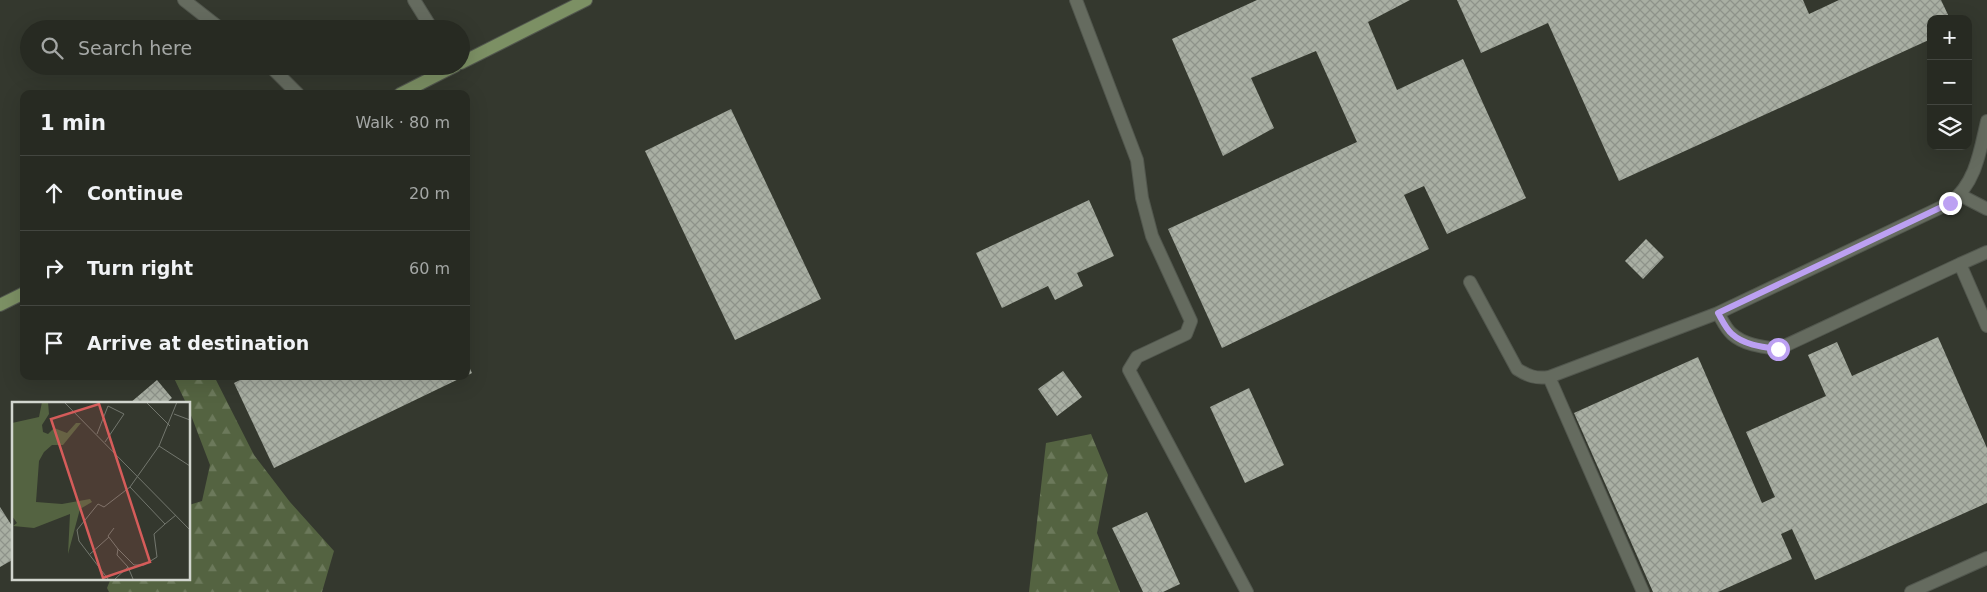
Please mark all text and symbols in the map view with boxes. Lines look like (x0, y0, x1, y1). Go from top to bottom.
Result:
map controls (1927, 15, 1972, 150)
button: + (1927, 15, 1972, 60)
search box (20, 20, 470, 75)
icon: search (38, 34, 66, 62)
text: Search here (78, 37, 192, 59)
button: − (1927, 60, 1972, 105)
button: layers (1927, 105, 1972, 150)
text: 1 min (40, 111, 106, 135)
text: Walk · 80 m (355, 113, 450, 132)
icon: ahead (40, 179, 68, 207)
text: Continue (87, 182, 183, 204)
text: 20 m (409, 184, 450, 203)
route end (1939, 192, 1962, 215)
icon: right (40, 254, 68, 282)
text: Turn right (87, 257, 193, 279)
text: 60 m (409, 259, 450, 278)
icon: arrive (40, 329, 68, 357)
text: Arrive at destination (87, 332, 309, 354)
route start (1767, 338, 1790, 361)
inset map (12, 402, 190, 580)

